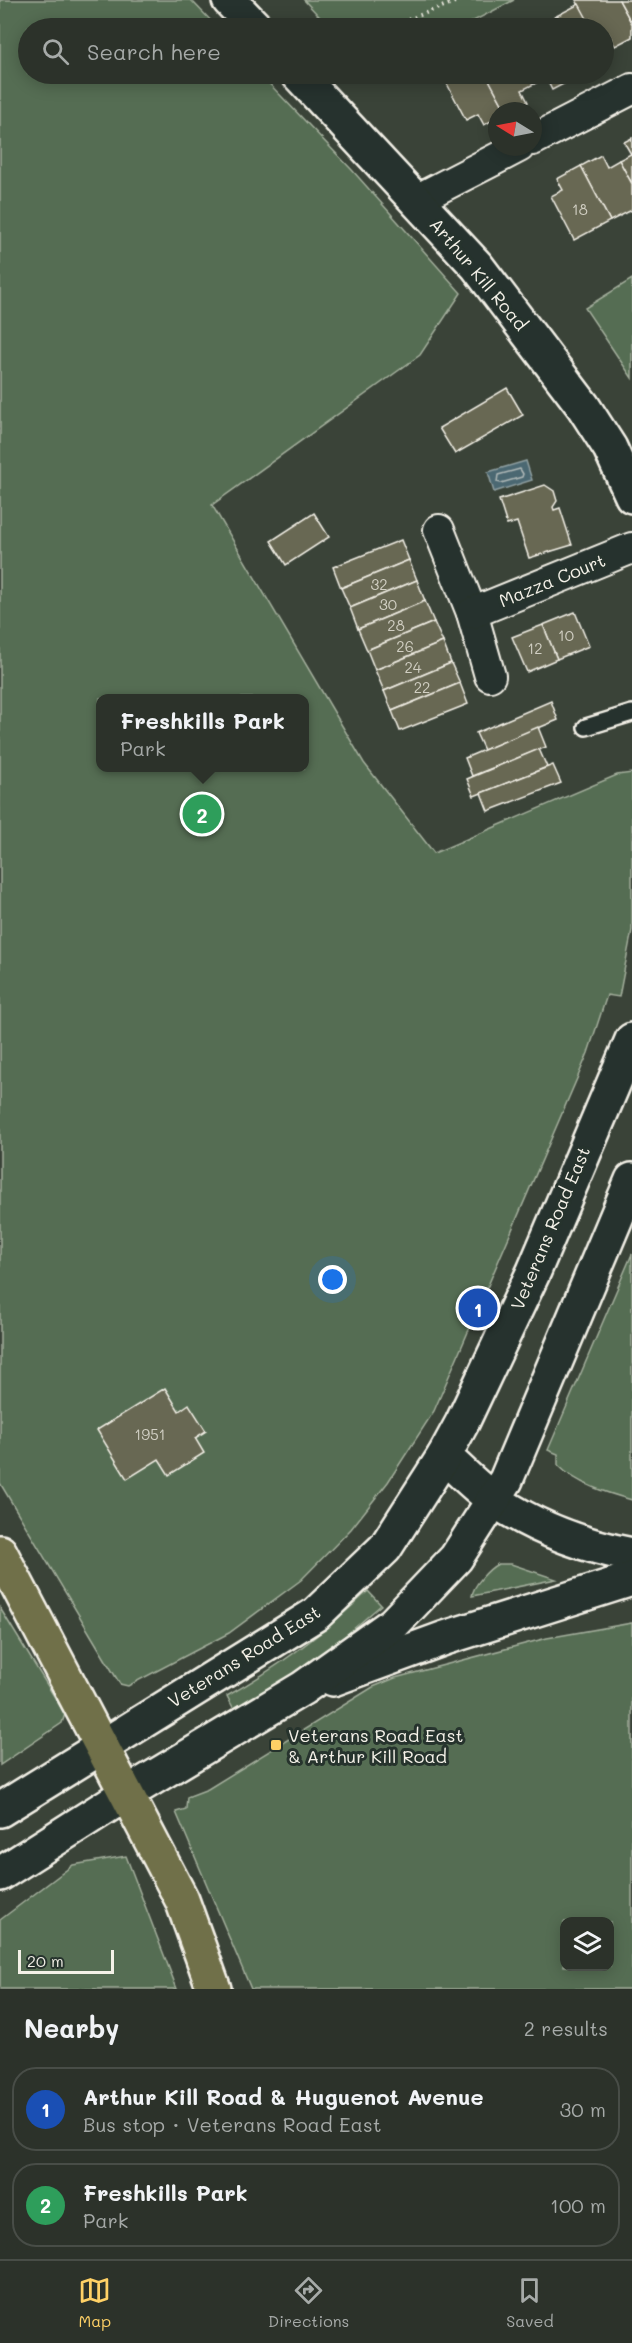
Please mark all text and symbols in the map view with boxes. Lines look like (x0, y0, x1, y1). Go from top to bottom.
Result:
search box (18, 18, 614, 84)
icon: search (39, 35, 72, 68)
text: Search here (87, 37, 221, 66)
north arrow (488, 102, 542, 156)
house number: 18 (572, 199, 588, 219)
street label: Arthur Kill Road (425, 213, 533, 335)
street label: Mazza Court (495, 548, 609, 612)
house number: 32 (370, 574, 388, 594)
house number: 30 (379, 594, 397, 614)
house number: 28 (387, 615, 405, 635)
house number: 10 (558, 625, 574, 645)
house number: 26 (396, 636, 414, 656)
house number: 12 (527, 638, 543, 658)
house number: 24 (404, 657, 422, 677)
house number: 22 (414, 677, 430, 697)
popup (96, 694, 309, 772)
text: Freshkills Park (120, 706, 285, 735)
text: Park (120, 735, 166, 761)
pin: 2 (182, 792, 222, 836)
street label: Veterans Road East (505, 1143, 595, 1313)
your location (318, 1265, 347, 1294)
pin: 1 (458, 1286, 498, 1330)
house number: 1951 (134, 1424, 166, 1444)
street label: Veterans Road East (163, 1599, 325, 1713)
place label: Veterans Road East & Arthur Kill Road (288, 1723, 463, 1768)
marker: Veterans Road East & Arthur Kill Road (269, 1738, 283, 1752)
map controls (560, 1917, 614, 1971)
button: layers (560, 1917, 614, 1971)
scale bar (18, 1947, 114, 1974)
text: 20 m (27, 1950, 64, 1971)
text: Nearby (24, 2011, 119, 2045)
text: 2 results (524, 2015, 608, 2041)
text: Arthur Kill Road & Huguenot Avenue (83, 2082, 484, 2111)
text: 1 (41, 2096, 50, 2122)
text: 30 m (560, 2096, 606, 2122)
text: Bus stop · Veterans Road East (83, 2111, 382, 2137)
text: Freshkills Park (83, 2178, 248, 2207)
text: 2 (40, 2192, 51, 2218)
text: 100 m (550, 2192, 606, 2218)
text: Park (83, 2207, 128, 2233)
tab: Map (78, 2274, 111, 2331)
tab: Directions (268, 2274, 349, 2331)
tab: Saved (506, 2274, 554, 2331)

